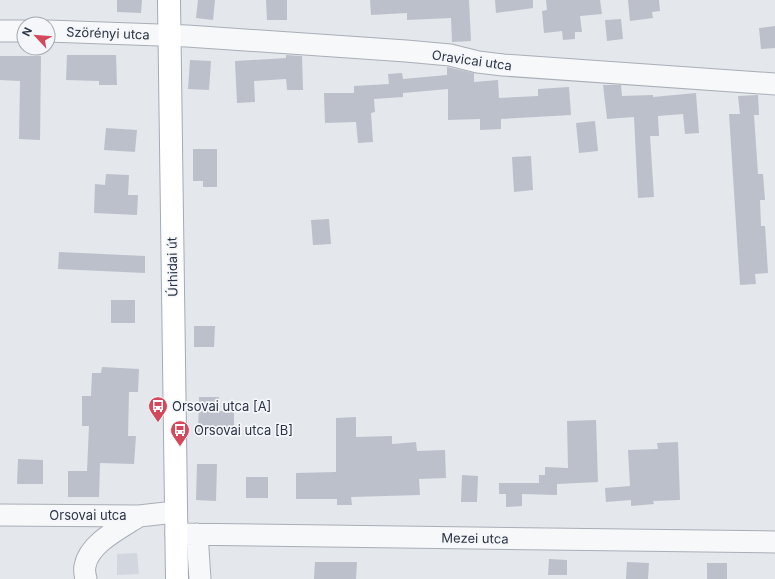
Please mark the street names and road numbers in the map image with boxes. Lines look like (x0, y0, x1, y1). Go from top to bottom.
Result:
street label: Szörényi utca (66, 24, 150, 42)
street label: Oravicai utca (431, 46, 513, 74)
street label: Úrhidai út (163, 237, 181, 297)
street label: Orsovai utca (49, 507, 127, 523)
street label: Mezei utca (441, 529, 509, 547)

